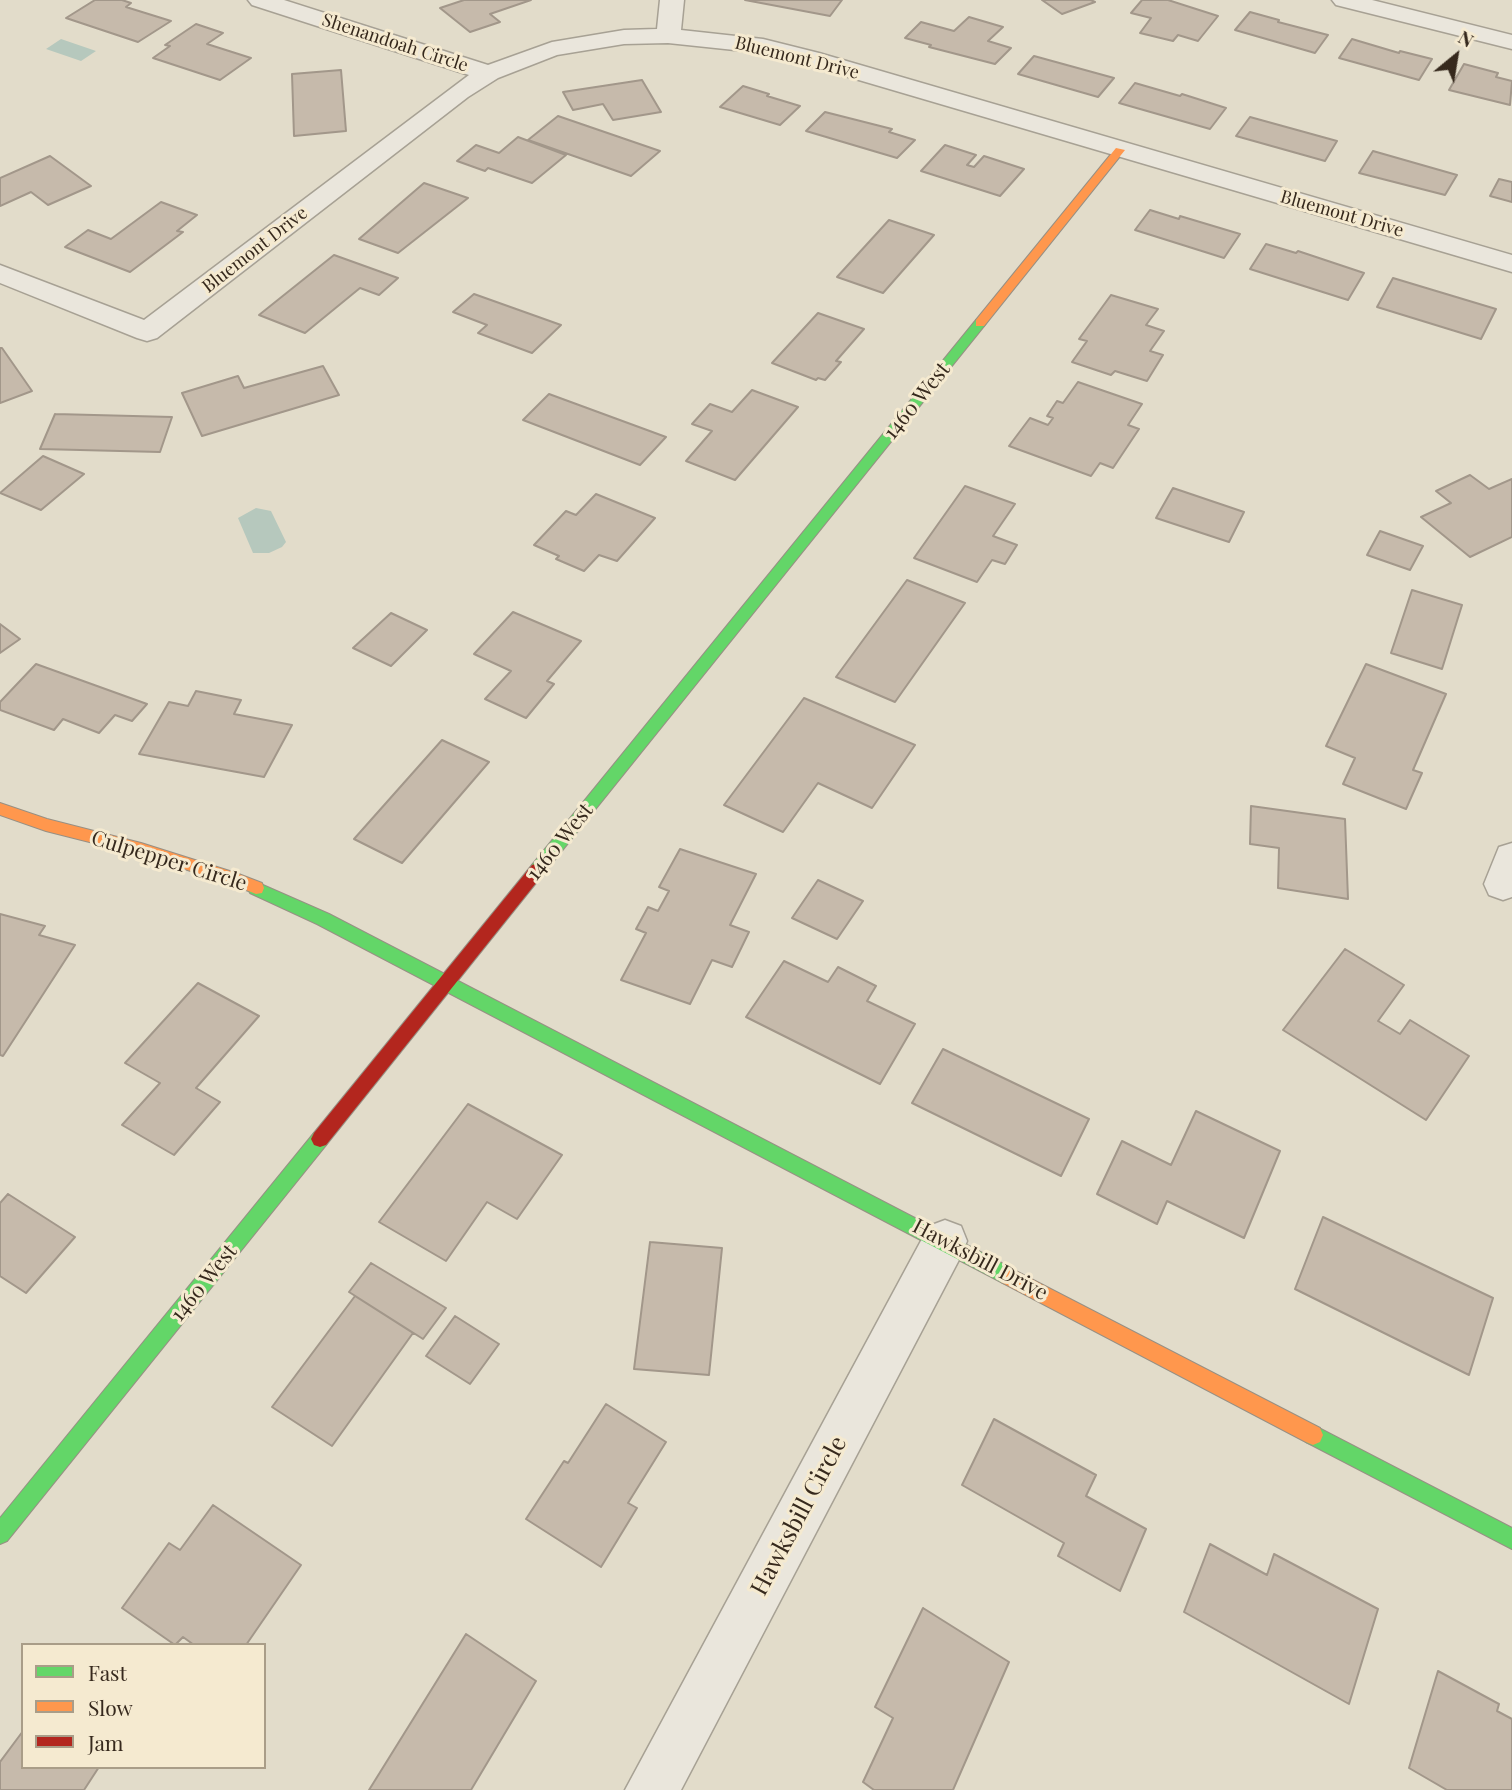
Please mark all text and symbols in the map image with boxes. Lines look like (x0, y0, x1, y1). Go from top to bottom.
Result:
street label: Shenandoah Circle (319, 9, 471, 77)
north arrow (1421, 21, 1491, 91)
text: N (1454, 23, 1479, 53)
street label: Bluemont Drive (733, 32, 861, 84)
street label: Bluemont Drive (1278, 186, 1406, 242)
street label: Bluemont Drive (198, 202, 312, 298)
street label: 1460 West (878, 357, 956, 445)
street label: 1460 West (521, 798, 599, 886)
street label: Culpepper Circle (88, 825, 250, 897)
street label: Hawksbill Drive (908, 1214, 1052, 1306)
street label: 1460 West (165, 1239, 243, 1327)
street label: Hawksbill Circle (745, 1431, 853, 1601)
legend (21, 1643, 266, 1769)
text: Fast (88, 1658, 127, 1686)
text: Slow (88, 1693, 133, 1721)
text: Jam (88, 1728, 124, 1756)

